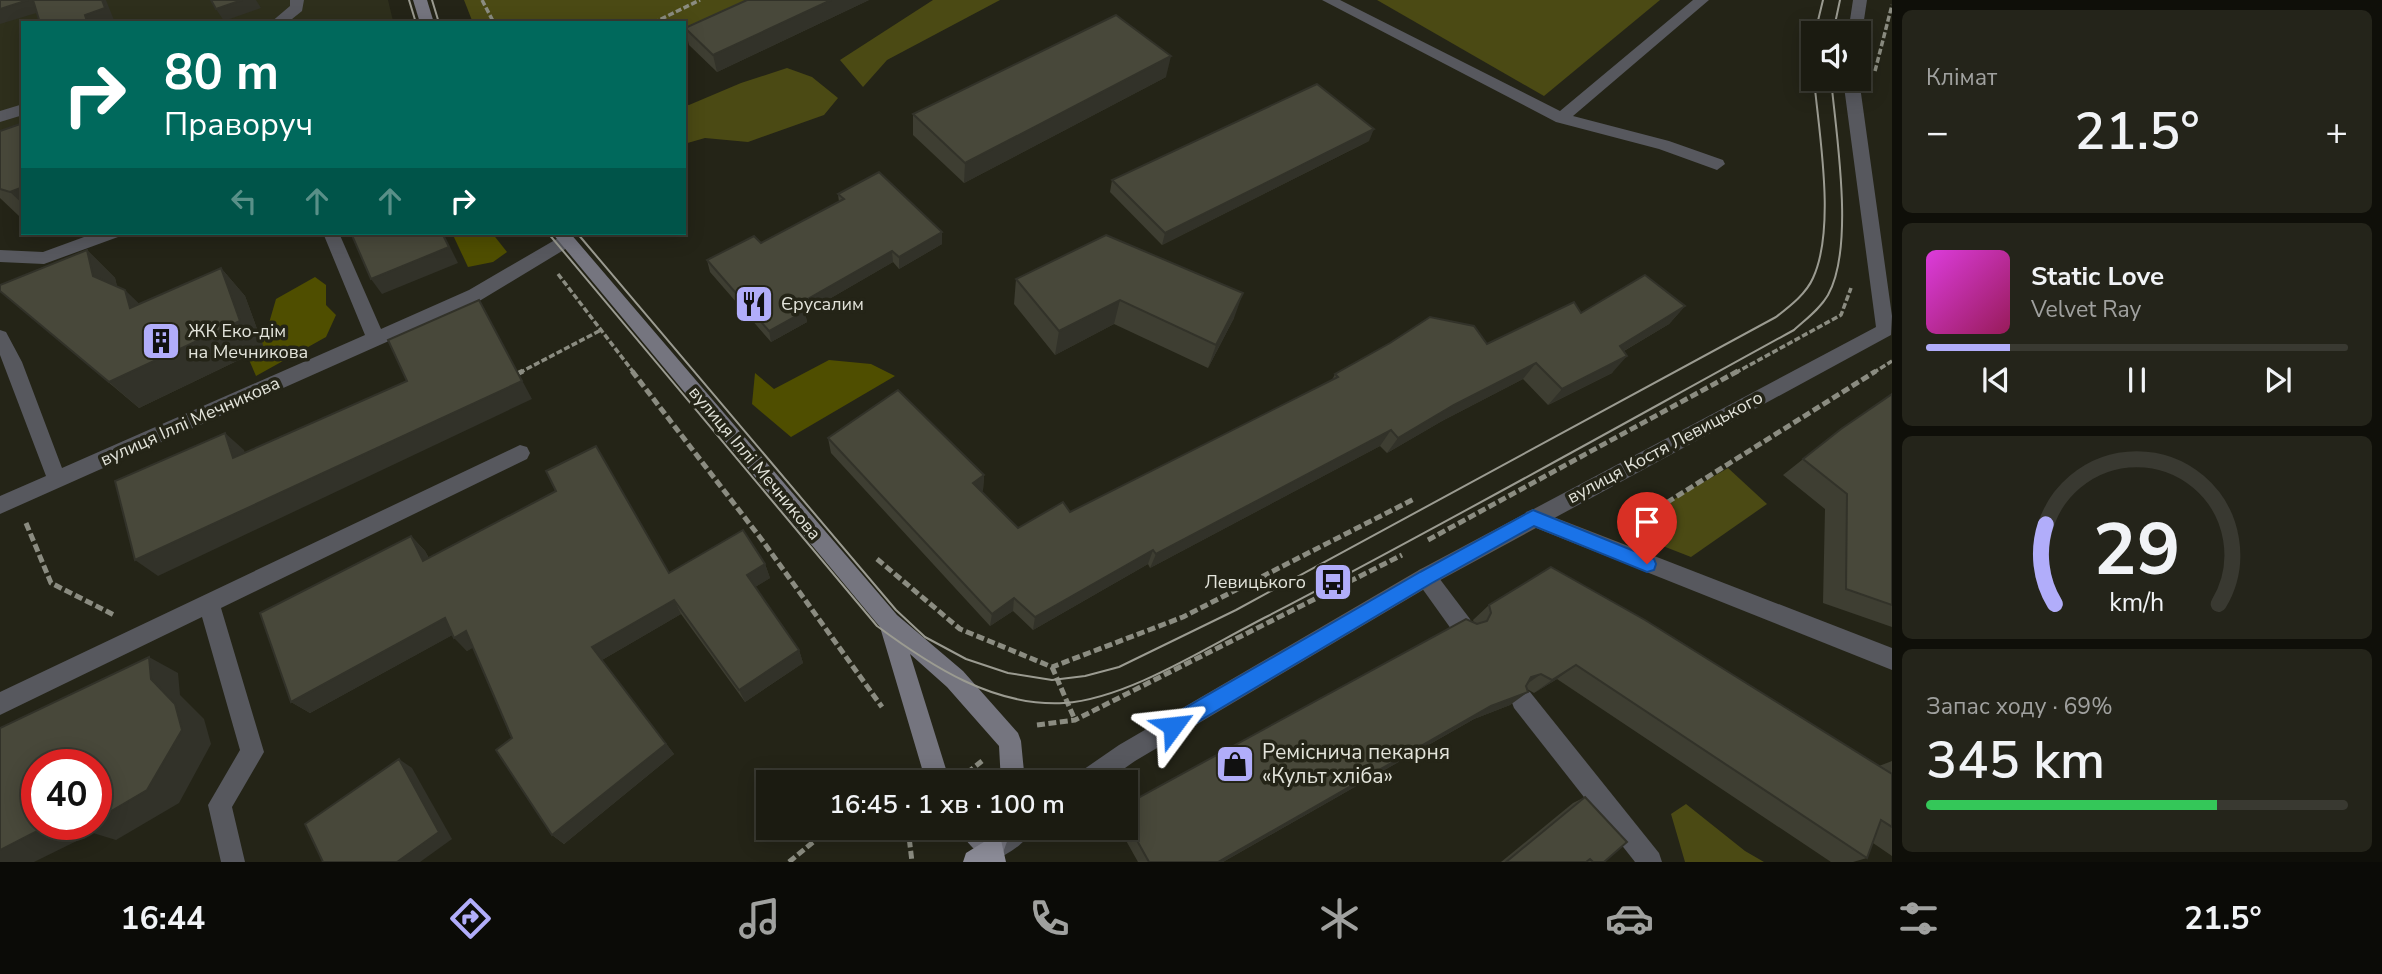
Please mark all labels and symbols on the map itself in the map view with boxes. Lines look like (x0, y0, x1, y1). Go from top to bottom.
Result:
restaurant icon: Єрусалим (733, 283, 775, 325)
place label: Єрусалим (781, 292, 864, 316)
place label: ЖК Еко-дім на Мечникова (188, 319, 308, 364)
building icon: ЖК Еко-дім на Мечникова (140, 320, 182, 362)
street label: вулиця Іллі Мечникова (96, 371, 284, 471)
street label: вулиця Іллі Мечникова (683, 381, 827, 545)
street label: вулиця Костя Левицького (1563, 385, 1767, 509)
pin (1617, 492, 1677, 564)
bus stop icon: Левицького (1312, 561, 1354, 603)
place label: Левицького (1204, 570, 1306, 594)
position arrow (1136, 689, 1210, 763)
place label: Реміснича пекарня «Культ хліба» (1262, 738, 1450, 790)
shop icon: Реміснича пекарня «Культ хліба» (1214, 743, 1256, 785)
speed limit sign: 40 (21, 749, 112, 840)

